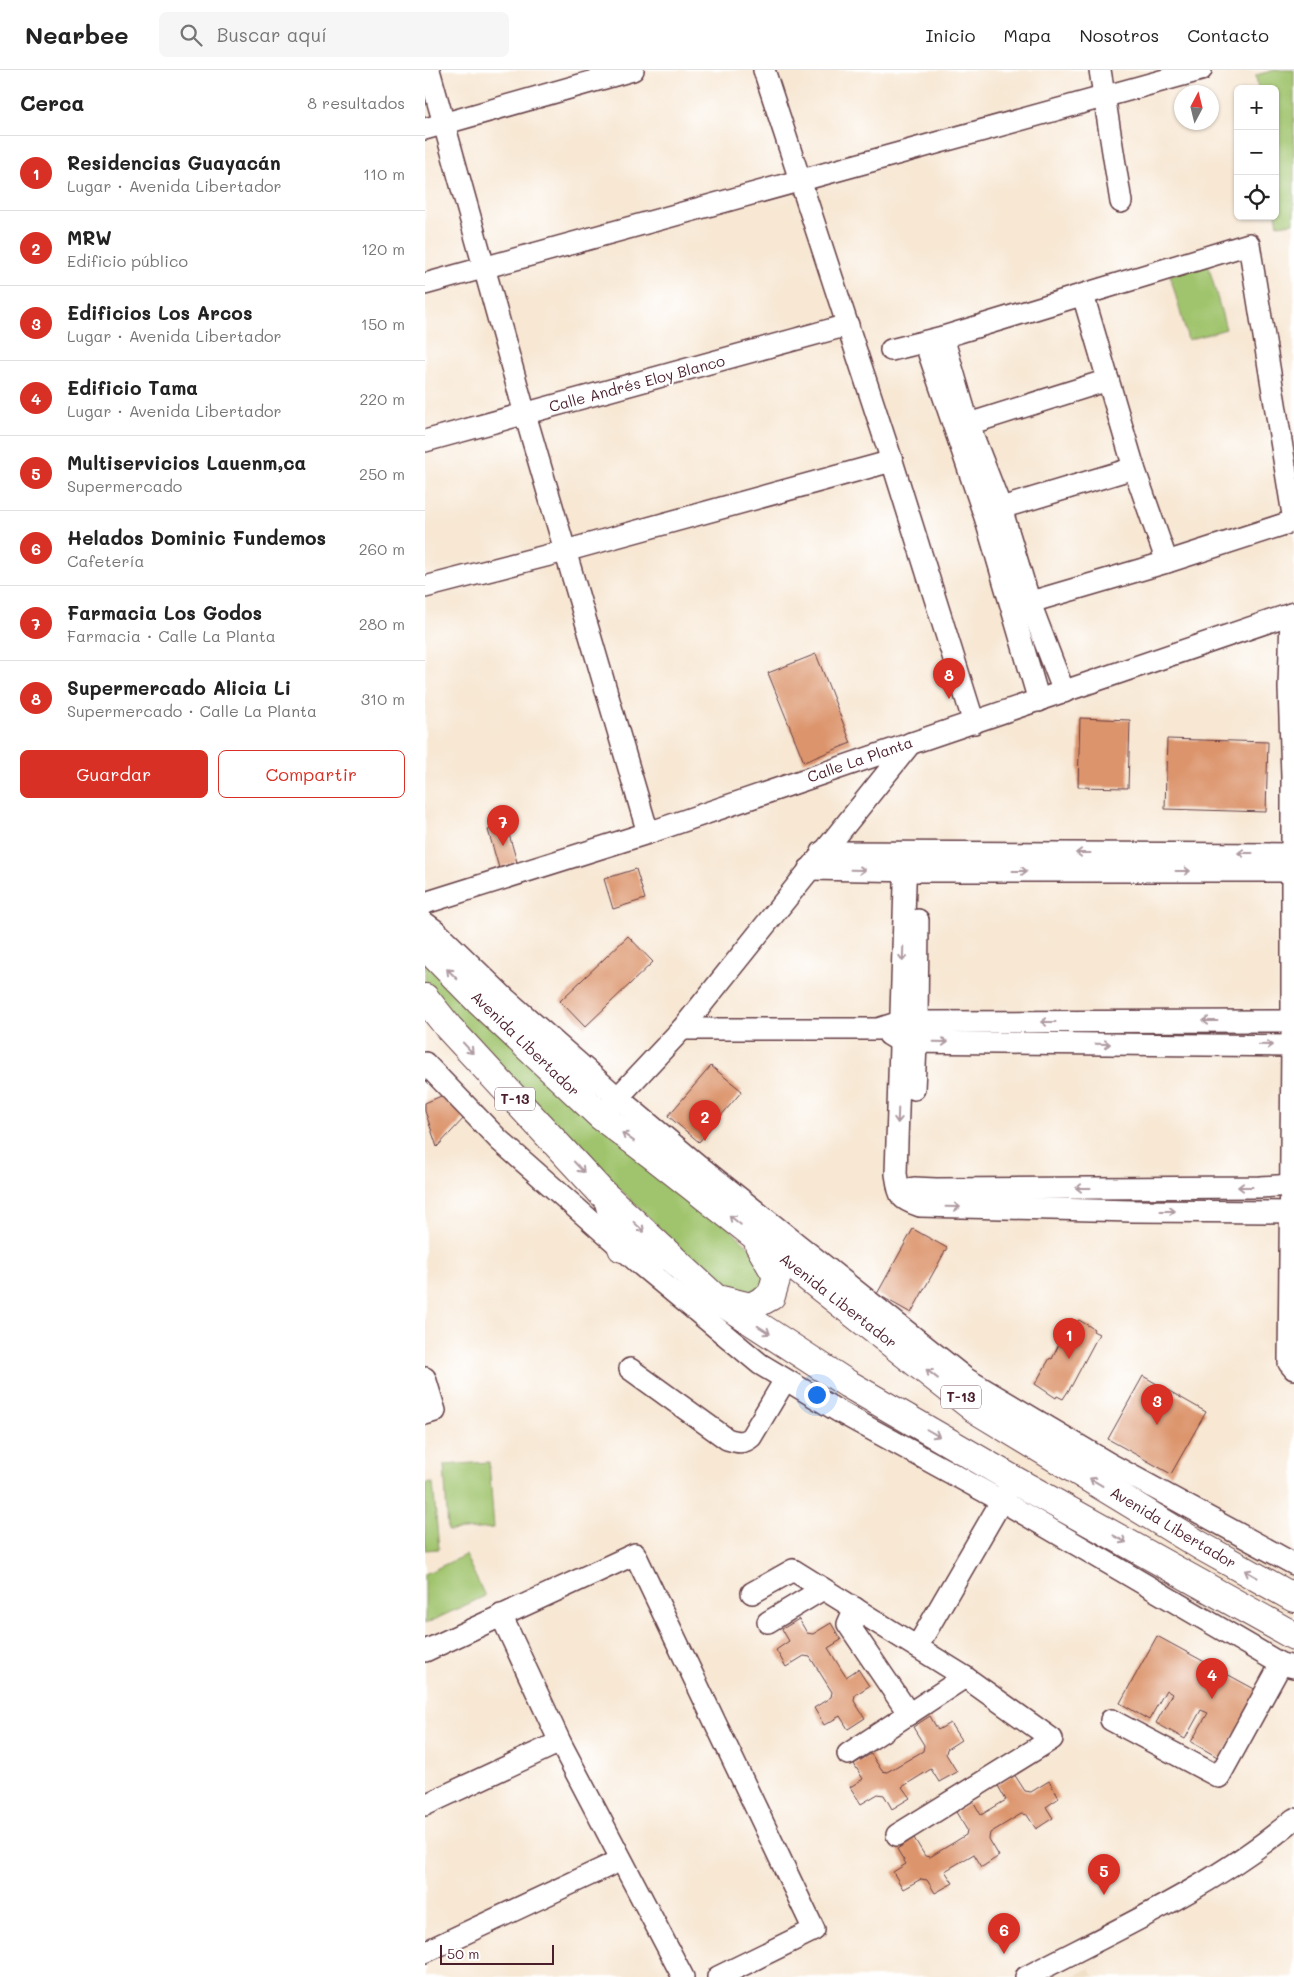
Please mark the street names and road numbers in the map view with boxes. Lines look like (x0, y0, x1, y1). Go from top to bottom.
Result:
street label: Calle Andrés Eloy Blanco (547, 350, 727, 416)
street label: Calle La Planta (804, 732, 915, 786)
street label: Avenida Libertador (467, 986, 584, 1100)
road number: T-13 (495, 1088, 535, 1110)
street label: Avenida Libertador (776, 1248, 901, 1352)
road number: T-13 (941, 1385, 981, 1408)
street label: Avenida Libertador (1107, 1482, 1240, 1573)

